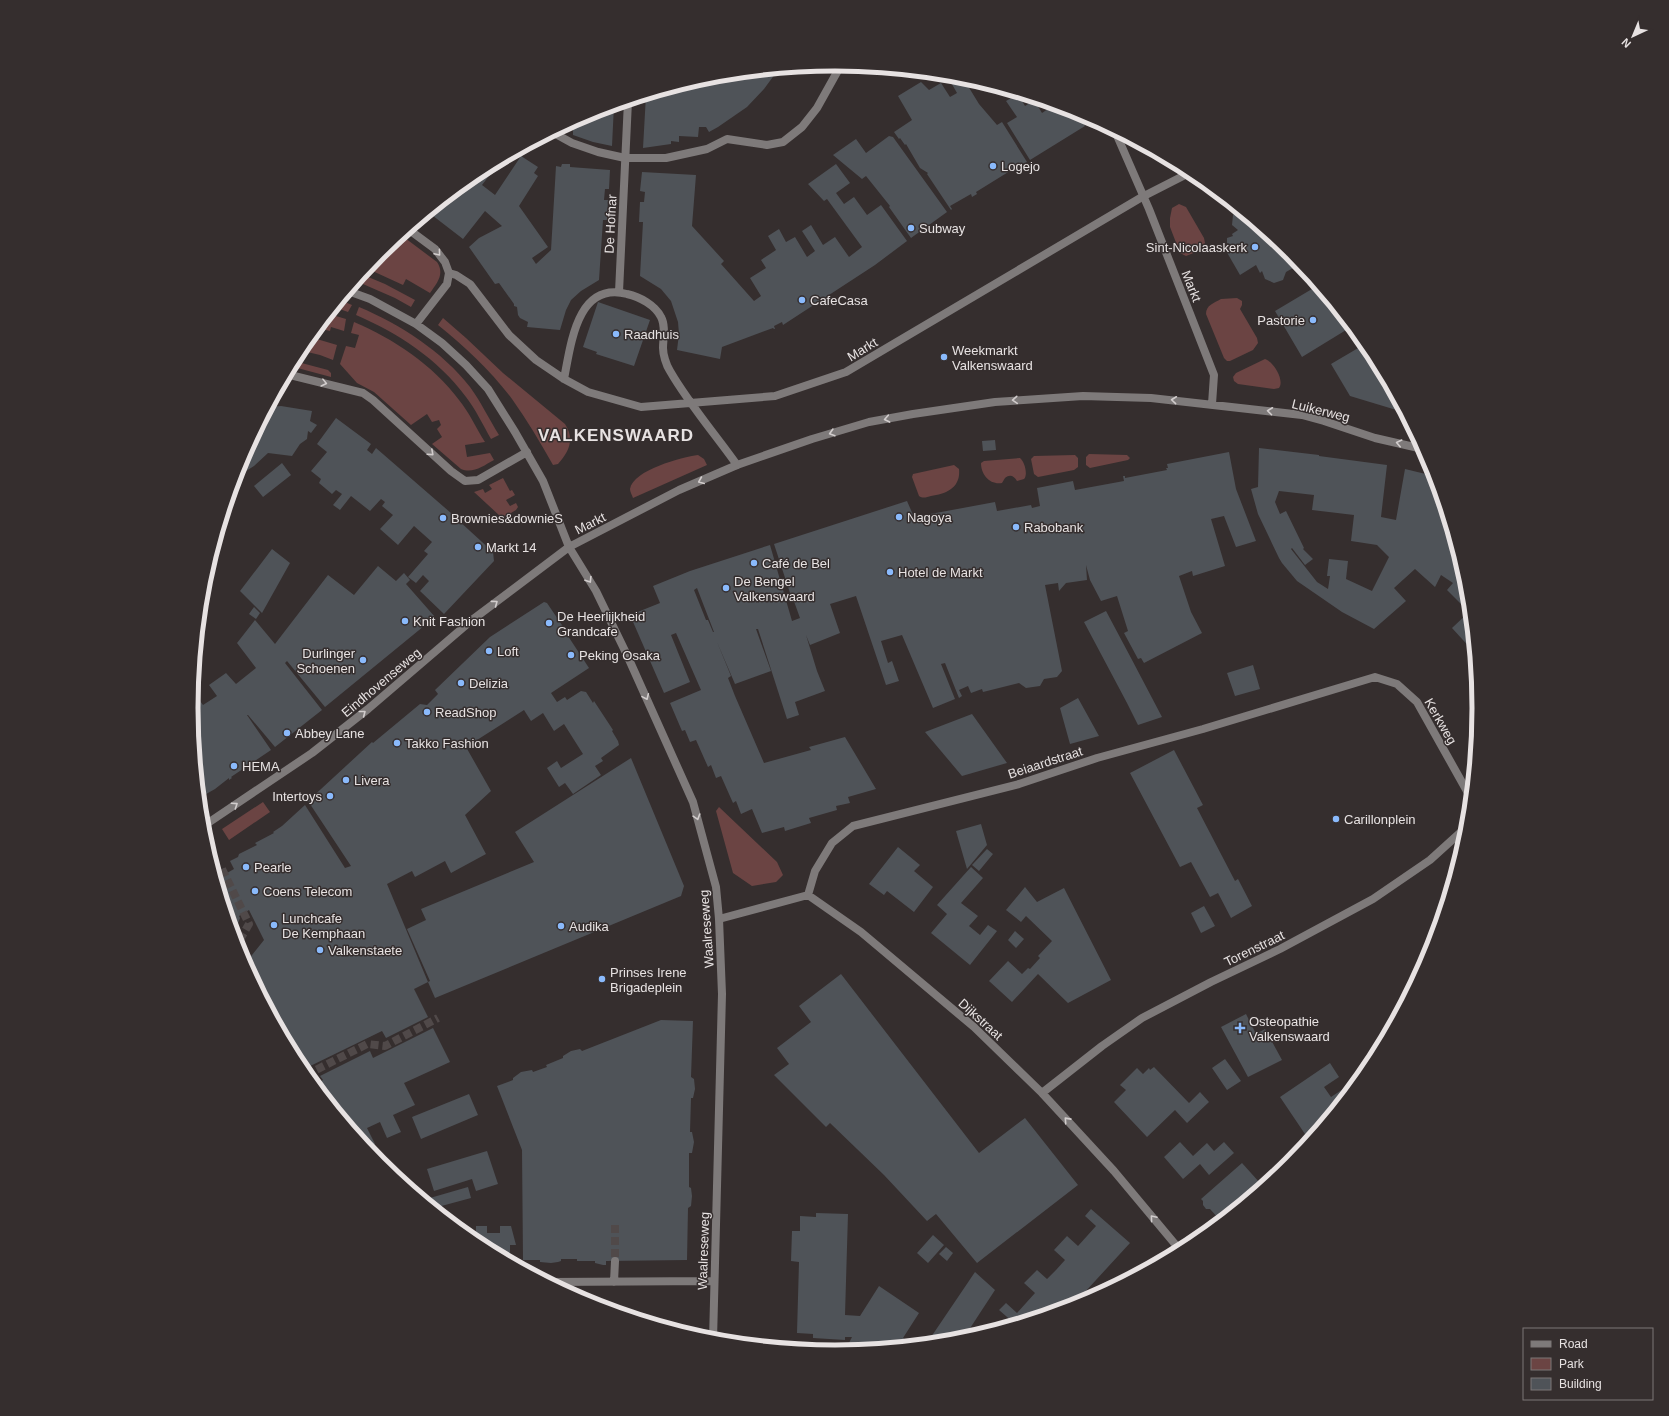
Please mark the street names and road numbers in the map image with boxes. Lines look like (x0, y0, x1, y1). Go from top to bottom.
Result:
street label: De Hofnar (601, 193, 620, 254)
street label: Markt (1178, 268, 1205, 304)
street label: Markt (844, 334, 880, 364)
street label: Luikerweg (1290, 396, 1351, 425)
street label: Markt (572, 509, 608, 538)
street label: Eindhovenseweg (339, 645, 424, 720)
street label: Kerkweg (1421, 696, 1460, 747)
street label: Beiaardstraat (1006, 743, 1085, 782)
street label: Waalreseweg (696, 889, 717, 969)
street label: Torenstraat (1222, 927, 1287, 969)
street label: Dijkstraat (956, 996, 1006, 1043)
street label: Waalreseweg (695, 1212, 712, 1290)

